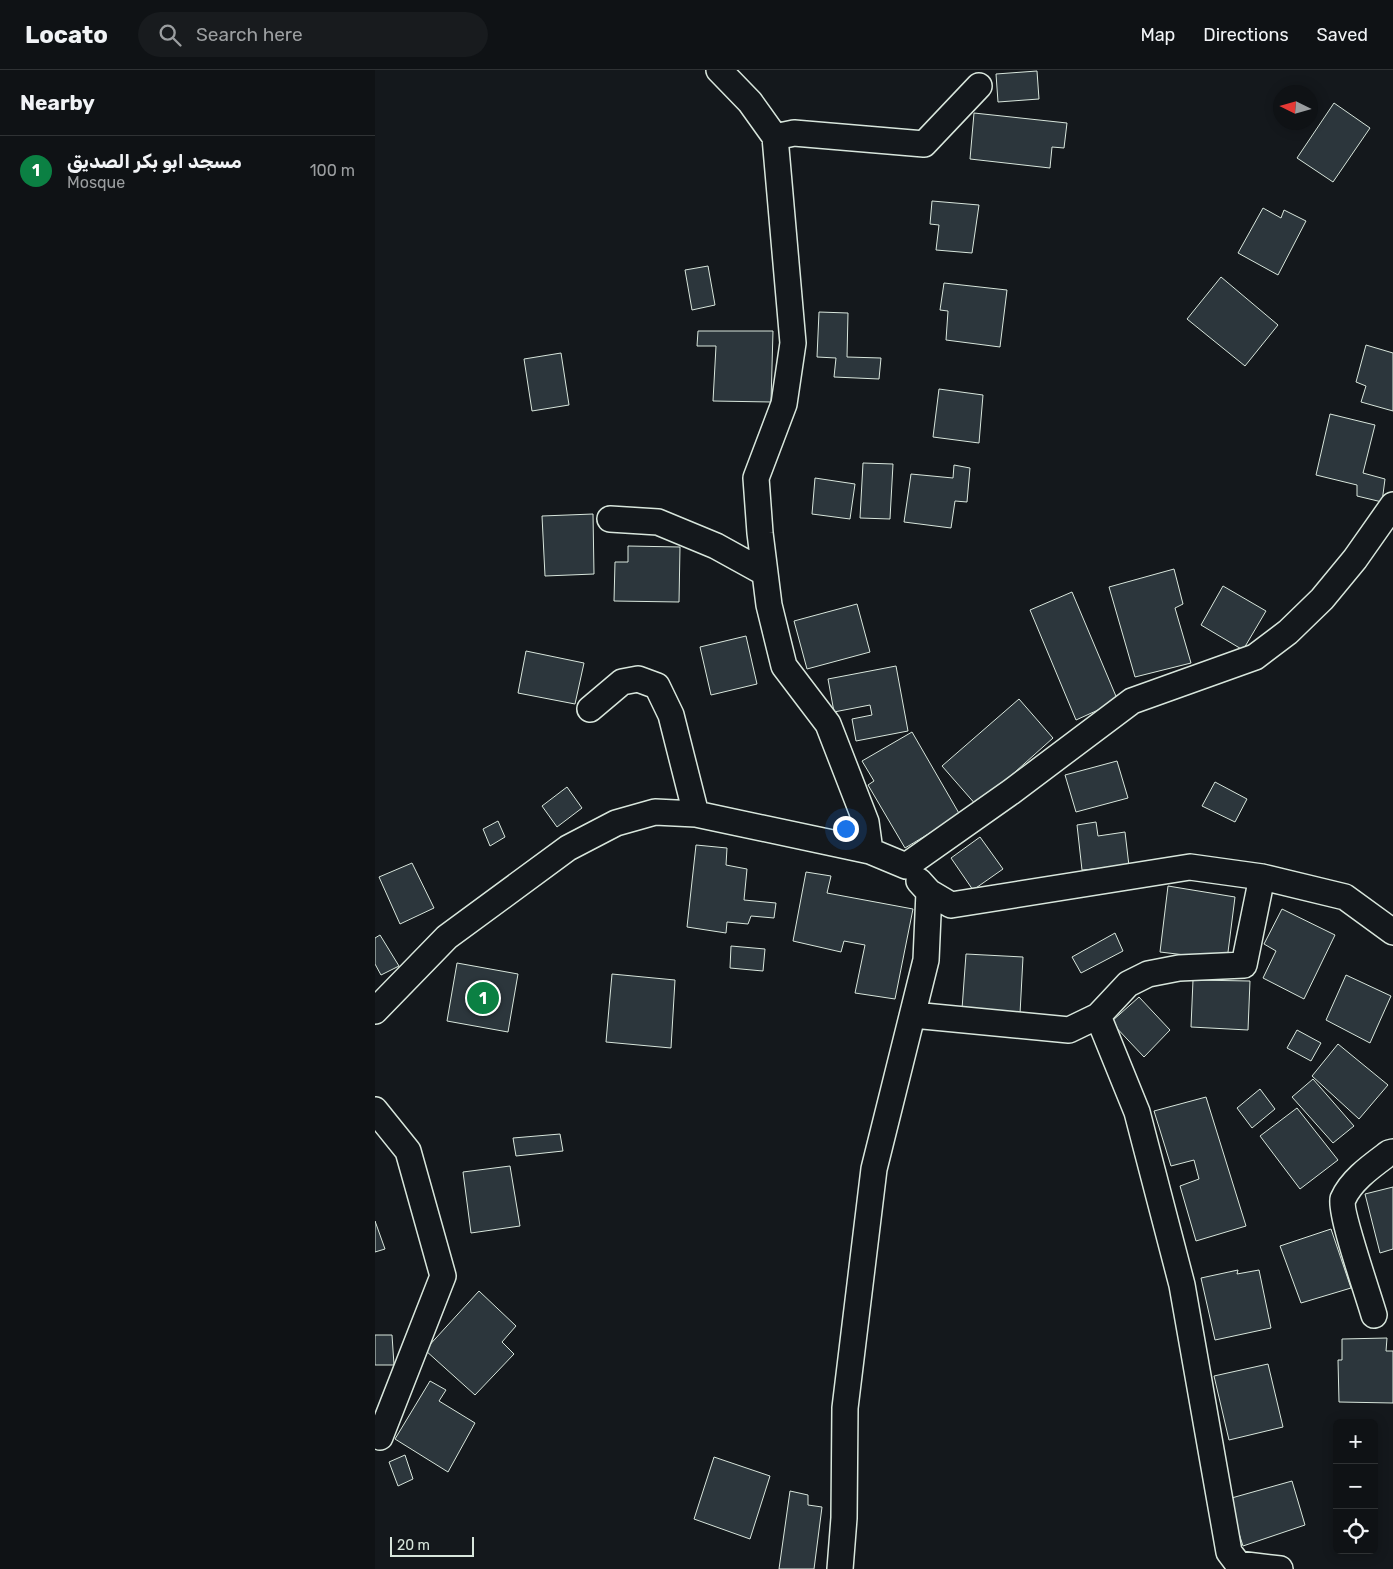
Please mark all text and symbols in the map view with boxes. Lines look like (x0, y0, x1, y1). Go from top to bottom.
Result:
search box (138, 12, 488, 57)
text: Locato (25, 21, 108, 49)
icon: search (156, 21, 184, 49)
text: Search here (196, 23, 303, 46)
text: Map (1140, 24, 1175, 46)
text: Directions (1203, 24, 1289, 46)
text: Saved (1317, 24, 1368, 46)
north arrow (1273, 85, 1318, 130)
text: Nearby (20, 90, 95, 115)
text: مسجد ابو بكر الصديق (67, 150, 242, 173)
text: 1 (32, 161, 40, 180)
text: 100 m (310, 161, 355, 180)
text: Mosque (67, 173, 125, 192)
your location (833, 816, 859, 842)
pin: 1 (467, 979, 499, 1017)
map controls (1333, 1419, 1378, 1554)
button: + (1333, 1419, 1378, 1464)
button: − (1333, 1464, 1378, 1509)
button: locate (1333, 1509, 1378, 1554)
scale bar (390, 1534, 474, 1557)
text: 20 m (397, 1537, 430, 1554)

